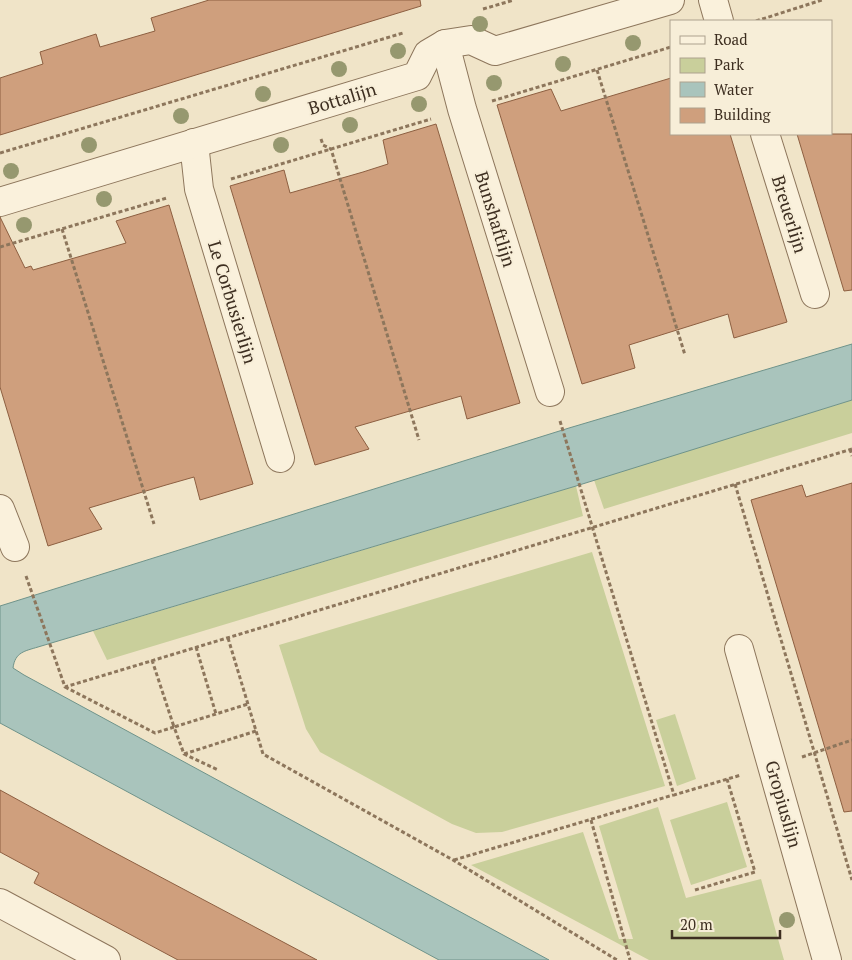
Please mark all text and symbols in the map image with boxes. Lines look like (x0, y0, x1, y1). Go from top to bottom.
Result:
legend (670, 20, 832, 135)
text: Road (714, 29, 747, 49)
text: Park (714, 54, 744, 74)
street label: Bottalijn (305, 76, 379, 120)
text: Water (714, 79, 754, 99)
text: Building (714, 104, 772, 124)
street label: Bunshaftlijn (470, 168, 522, 270)
street label: Breuerlijn (767, 172, 813, 256)
street label: Le Corbusierlijn (203, 238, 263, 367)
street label: Gropiuslijn (760, 758, 808, 851)
scale bar (672, 908, 780, 940)
text: 20 m (680, 914, 713, 934)

